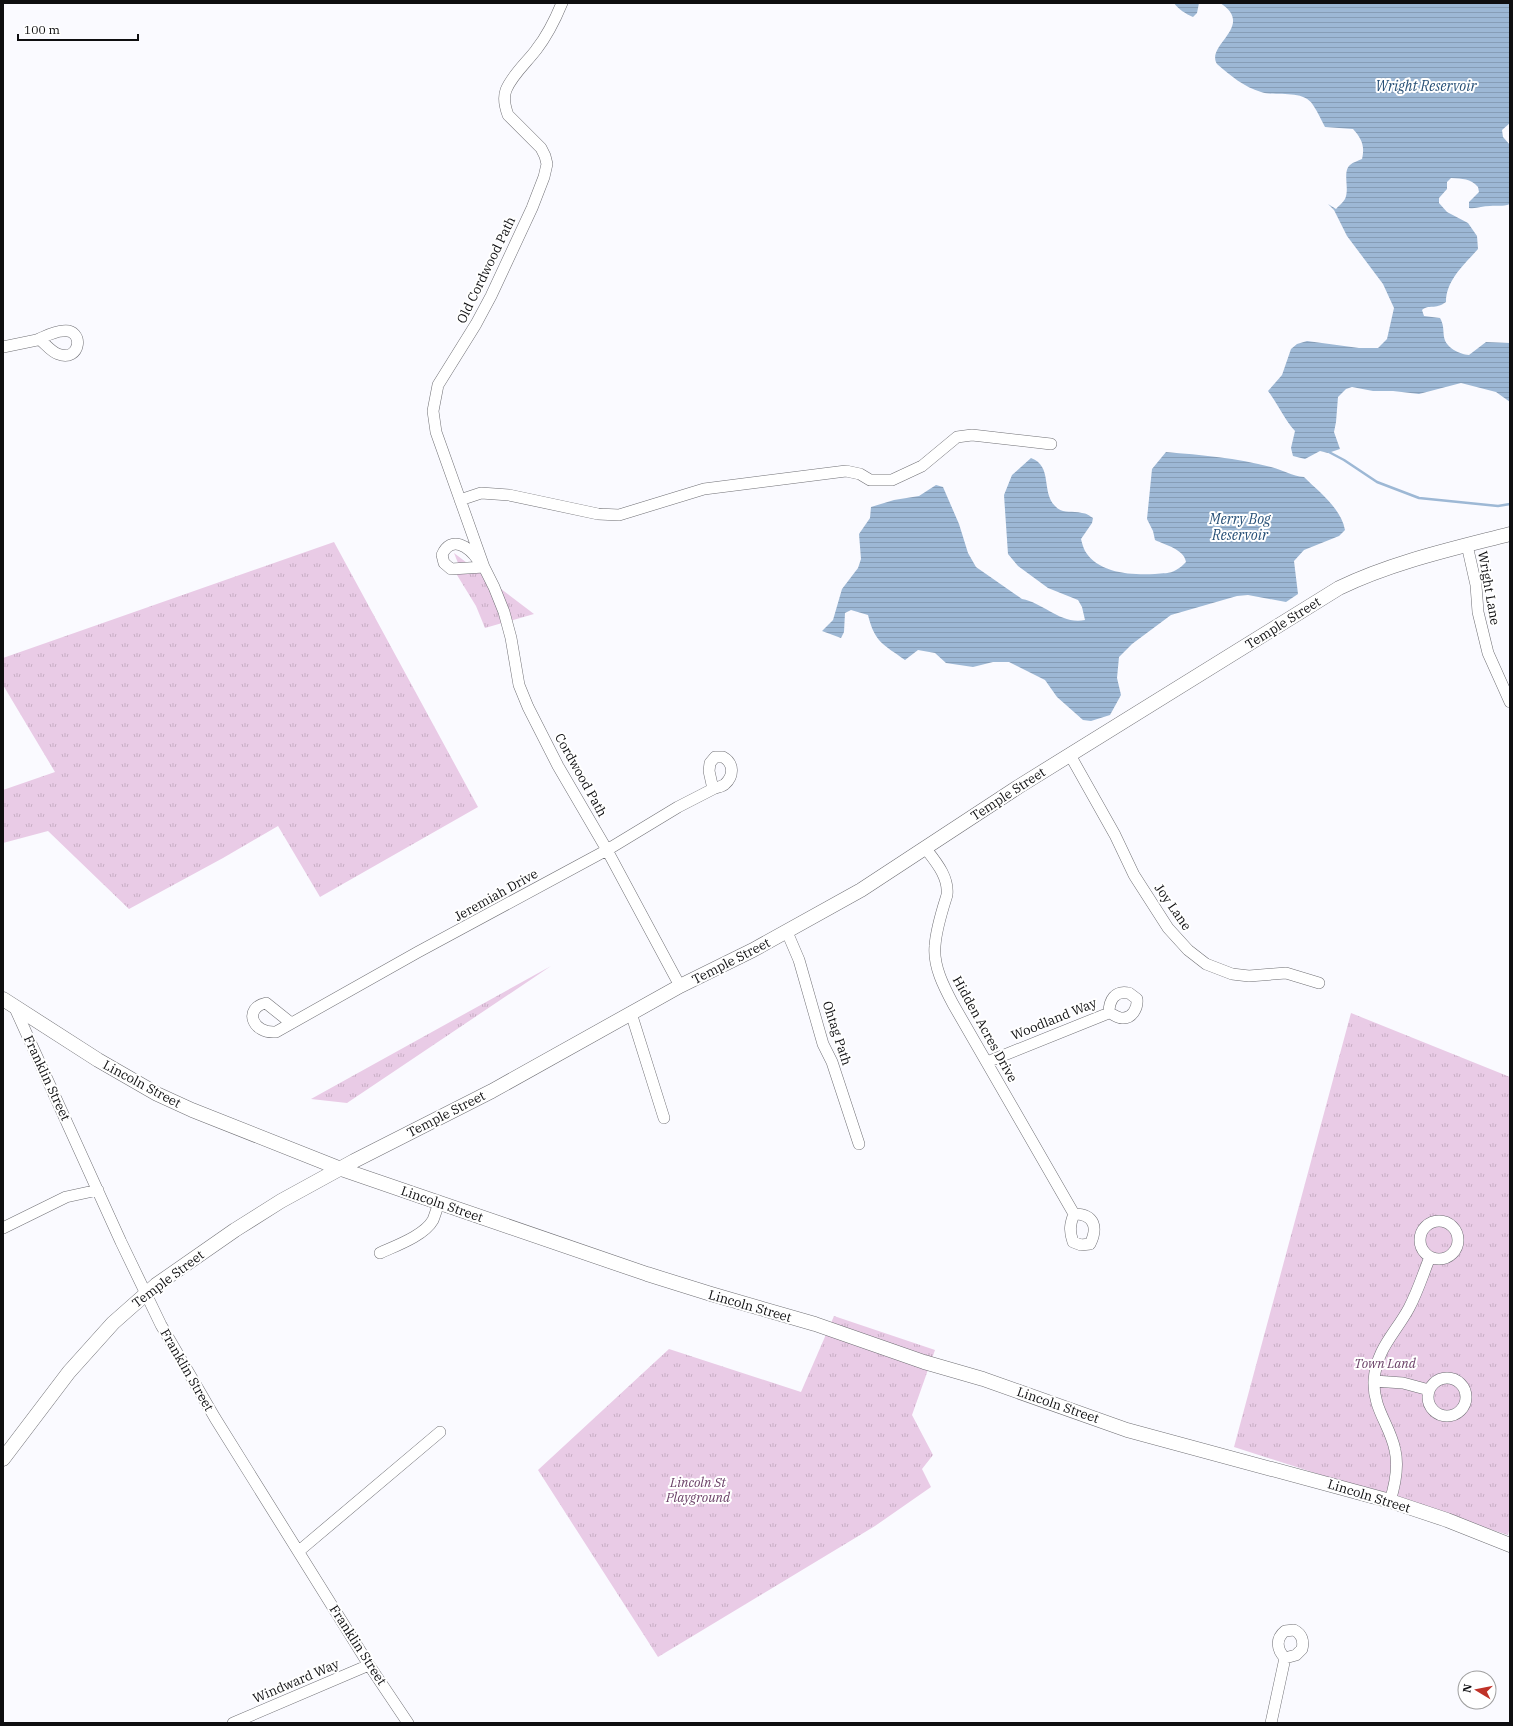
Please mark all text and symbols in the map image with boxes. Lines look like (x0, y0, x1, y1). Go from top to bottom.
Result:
scale bar (18, 16, 138, 42)
text: 100 m (24, 22, 60, 37)
water label: Wright Reservoir (1375, 77, 1477, 95)
street label: Old Cordwood Path (453, 214, 519, 326)
water label: Merry Bog Reservoir (1208, 510, 1271, 544)
street label: Wright Lane (1474, 550, 1504, 626)
street label: Temple Street (1242, 593, 1324, 653)
street label: Cordwood Path (551, 730, 611, 820)
street label: Temple Street (967, 763, 1049, 824)
street label: Jeremiah Drive (451, 865, 541, 925)
street label: Joy Lane (1151, 880, 1195, 934)
street label: Temple Street (689, 934, 773, 988)
street label: Hidden Acres Drive (949, 973, 1021, 1085)
street label: Woodland Way (1009, 994, 1099, 1044)
street label: Ohtag Path (819, 999, 855, 1067)
street label: Franklin Street (20, 1033, 74, 1124)
street label: Lincoln Street (100, 1056, 184, 1112)
street label: Temple Street (404, 1087, 488, 1141)
street label: Lincoln Street (399, 1182, 486, 1226)
street label: Temple Street (129, 1246, 208, 1312)
street label: Lincoln Street (706, 1286, 794, 1326)
street label: Franklin Street (157, 1326, 218, 1415)
park label: Town Land (1354, 1355, 1417, 1372)
street label: Lincoln Street (1015, 1383, 1102, 1427)
park label: Lincoln St Playground (665, 1474, 731, 1506)
street label: Lincoln Street (1325, 1475, 1413, 1517)
street label: Franklin Street (326, 1602, 391, 1689)
street label: Windward Way (250, 1655, 342, 1707)
north arrow (1457, 1670, 1497, 1710)
text: N (1460, 1682, 1475, 1694)

